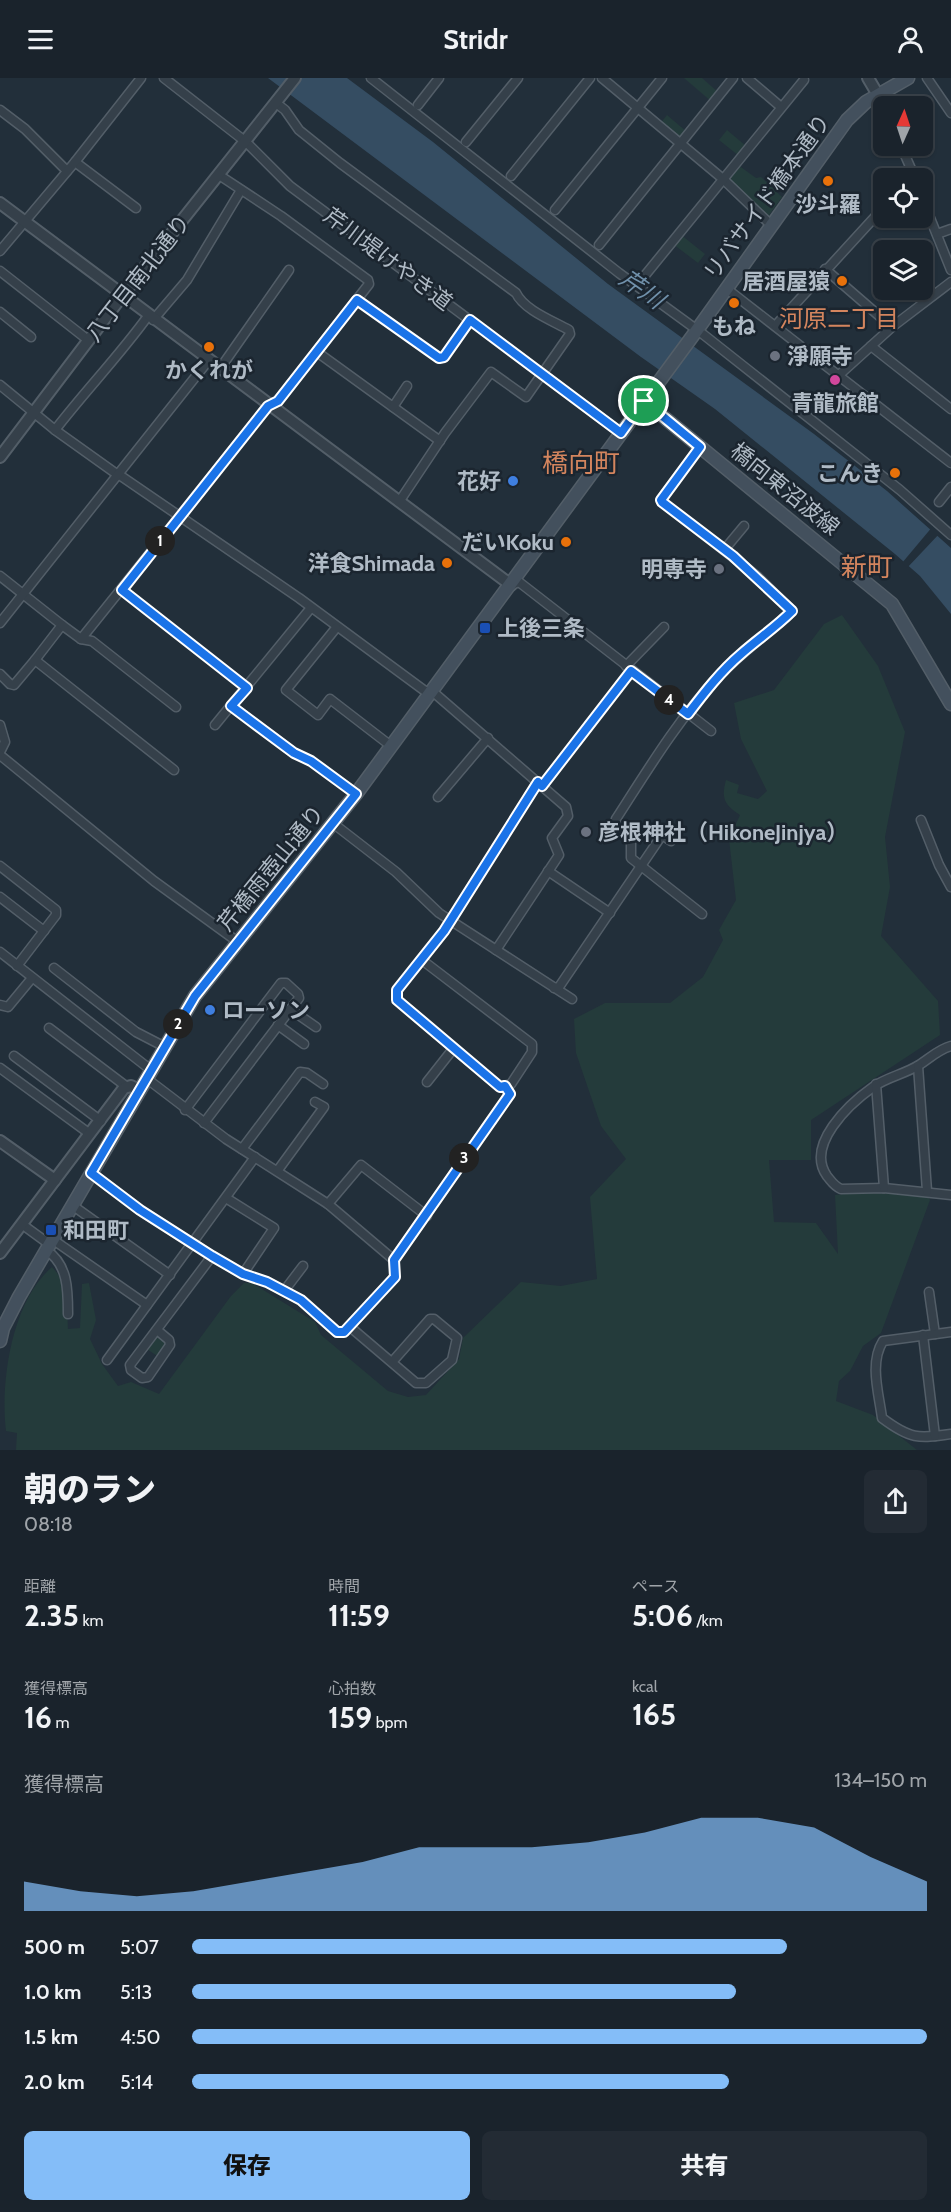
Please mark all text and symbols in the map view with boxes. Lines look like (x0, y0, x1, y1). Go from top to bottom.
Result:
icon: menu (24, 23, 57, 56)
text: Stridr (443, 23, 508, 56)
icon: person (894, 23, 927, 56)
north arrow (873, 96, 933, 156)
map controls (873, 96, 933, 300)
street label: リバサイド橋本通り (698, 109, 836, 285)
button: locate (873, 168, 933, 228)
marker: 沙斗羅 (821, 174, 835, 188)
place label: 沙斗羅 (795, 191, 861, 218)
street label: 芹川堤けやき道 (318, 202, 458, 316)
street label: 八丁目南北通り (80, 209, 196, 347)
button: layers (873, 240, 933, 300)
water label: 芹川 (614, 263, 672, 316)
place label: 居酒屋猿 (742, 268, 830, 295)
marker: 居酒屋猿 (835, 274, 849, 288)
marker: もね (727, 296, 741, 310)
district label: 河原二丁目 (779, 304, 899, 333)
place label: もね (712, 313, 756, 340)
marker: かくれが (202, 340, 216, 354)
place label: 淨願寺 (787, 343, 853, 370)
marker: 淨願寺 (768, 349, 782, 363)
place label: かくれが (165, 357, 253, 384)
marker: 青龍旅館 (828, 373, 842, 387)
pin (618, 375, 669, 426)
icon: arrive (627, 384, 660, 417)
place label: 青龍旅館 (791, 390, 879, 417)
street label: 橋向東沼波線 (725, 437, 845, 541)
district label: 橋向町 (542, 447, 620, 479)
place label: こんき (817, 460, 883, 487)
marker: こんき (888, 466, 902, 480)
place label: 花好 (457, 468, 501, 495)
marker: 花好 (506, 474, 520, 488)
pin: 1 (145, 526, 175, 556)
place label: だいKoku (462, 529, 554, 556)
text: 1 (157, 531, 163, 550)
marker: だいKoku (559, 535, 573, 549)
place label: 洋食Shimada (307, 550, 435, 577)
district label: 新町 (841, 551, 893, 583)
marker: 洋食Shimada (440, 556, 454, 570)
place label: 明専寺 (641, 556, 707, 583)
marker: 明専寺 (712, 562, 726, 576)
place label: 上後三条 (497, 615, 585, 642)
marker: 上後三条 (478, 621, 492, 635)
pin: 4 (654, 685, 684, 715)
text: 4 (664, 690, 674, 709)
street label: 芹橋雨壺山通り (212, 800, 330, 936)
place label: 彦根神社（HikoneJinjya） (598, 819, 848, 846)
marker: 彦根神社（HikoneJinjya） (579, 825, 593, 839)
place label: ローソン (222, 997, 310, 1024)
marker: ローソン (203, 1003, 217, 1017)
pin: 2 (163, 1009, 193, 1039)
text: 2 (174, 1014, 182, 1033)
pin: 3 (449, 1143, 479, 1173)
text: 3 (460, 1148, 468, 1167)
place label: 和田町 (63, 1217, 129, 1244)
marker: 和田町 (44, 1223, 58, 1237)
text: 朝のラン (24, 1469, 156, 1509)
button: share (864, 1470, 927, 1533)
text: 08:18 (24, 1512, 73, 1536)
text: 距離 (24, 1577, 56, 1596)
text: 時間 (328, 1577, 360, 1596)
text: ペース (632, 1577, 679, 1596)
text: 2.35 (24, 1597, 79, 1634)
text: 11:59 (328, 1597, 390, 1634)
text: 5:06 (632, 1597, 693, 1634)
text: km (79, 1611, 104, 1630)
text: /km (693, 1611, 723, 1630)
text: kcal (632, 1677, 658, 1696)
text: 獲得標高 (24, 1679, 88, 1698)
text: 心拍数 (328, 1679, 376, 1698)
text: 165 (632, 1696, 676, 1733)
text: 16 (24, 1699, 52, 1736)
text: 159 (328, 1699, 372, 1736)
text: m (52, 1713, 70, 1732)
text: bpm (372, 1713, 407, 1732)
text: 134–150 m (834, 1768, 927, 1792)
text: 獲得標高 (24, 1772, 104, 1796)
text: 500 m (24, 1935, 85, 1959)
text: 5:07 (120, 1935, 159, 1959)
text: 1.0 km (24, 1980, 81, 2004)
text: 5:13 (120, 1980, 152, 2004)
text: 1.5 km (24, 2025, 78, 2049)
text: 4:50 (120, 2025, 161, 2049)
text: 2.0 km (24, 2070, 85, 2094)
text: 5:14 (120, 2070, 153, 2094)
button: 保存 (24, 2131, 470, 2200)
button: 共有 (482, 2131, 927, 2200)

